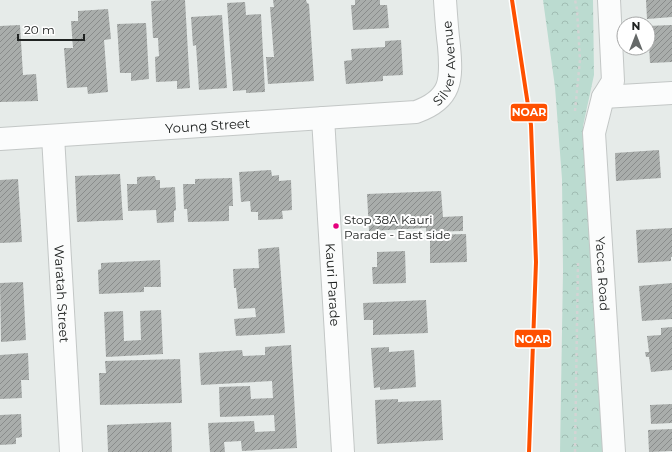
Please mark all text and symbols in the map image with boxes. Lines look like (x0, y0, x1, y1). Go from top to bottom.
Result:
scale bar (18, 16, 84, 42)
north arrow (616, 16, 656, 56)
text: N (632, 19, 640, 33)
street label: Silver Avenue (429, 20, 458, 109)
text: 20 m (24, 22, 55, 37)
line badge: NOAR (510, 103, 548, 122)
text: NOAR (512, 105, 546, 119)
street label: Young Street (165, 115, 250, 136)
place label: Stop 38A Kauri Parade - East side (344, 212, 451, 242)
marker: Stop 38A Kauri Parade - East side (331, 221, 341, 231)
street label: Yacca Road (592, 236, 613, 311)
street label: Kauri Parade (323, 243, 343, 327)
street label: Waratah Street (51, 244, 73, 343)
line badge: NOAR (514, 329, 552, 348)
text: NOAR (516, 332, 550, 346)

